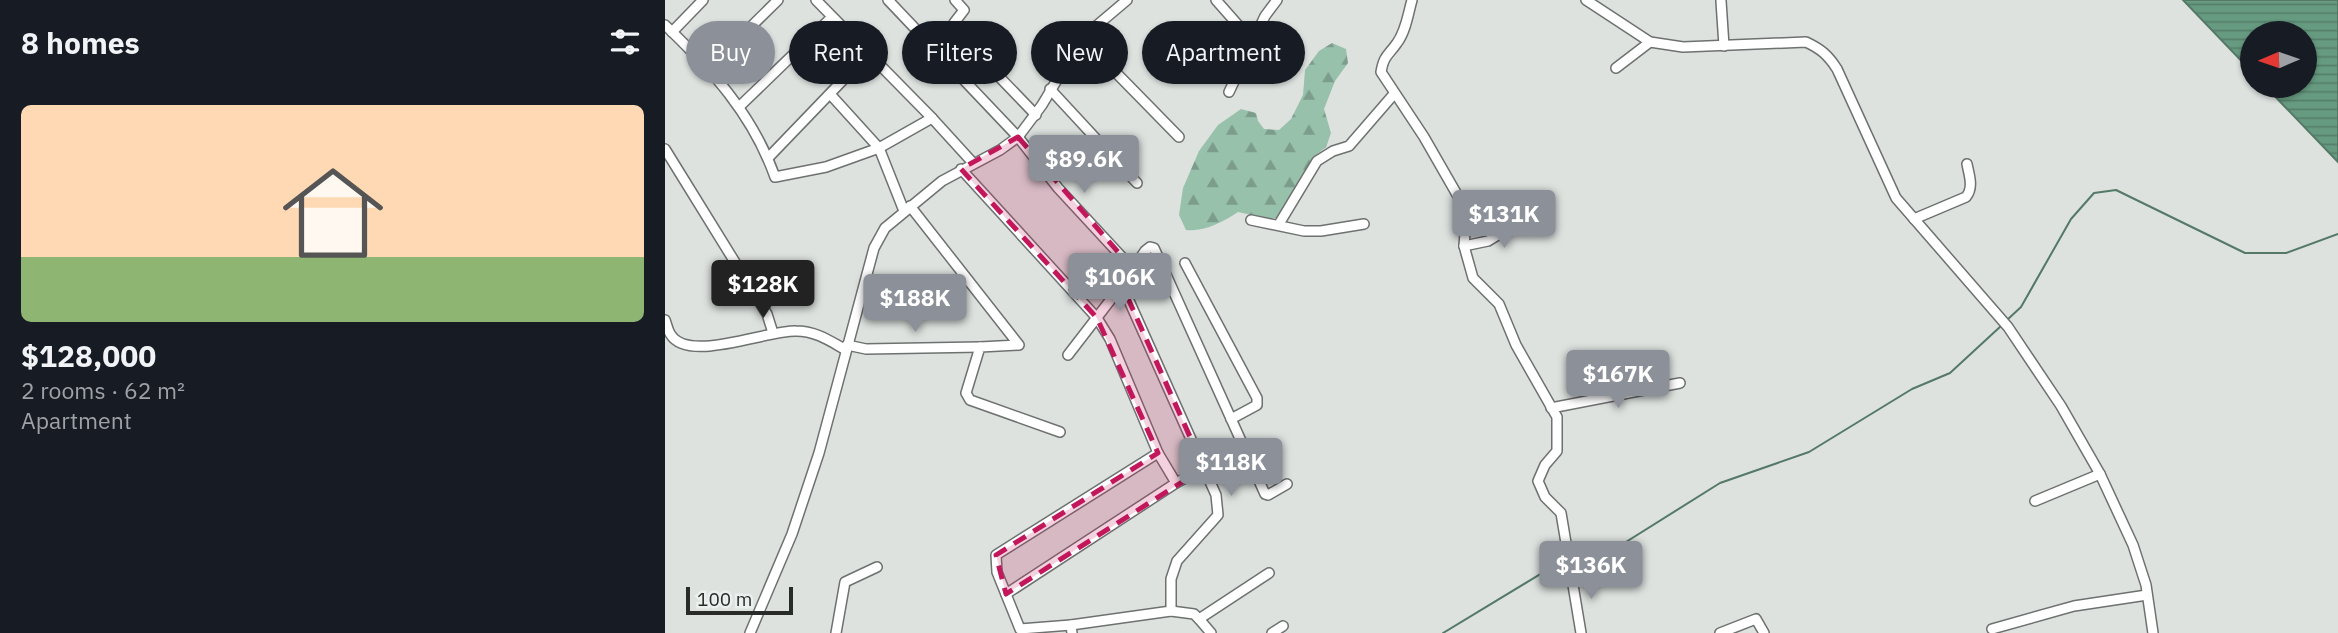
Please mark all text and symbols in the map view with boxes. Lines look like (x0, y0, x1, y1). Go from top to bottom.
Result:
chip: Buy (686, 21, 775, 84)
chip: Rent (789, 21, 888, 84)
chip: Filters (902, 21, 1017, 84)
chip: New (1031, 21, 1128, 84)
chip: Apartment (1142, 21, 1305, 84)
north arrow (2240, 21, 2317, 98)
map controls (2240, 21, 2317, 98)
text: 8 homes (21, 23, 140, 62)
icon: filters (606, 23, 644, 61)
pin: $89.6K (1027, 136, 1141, 195)
text: $89.6K (1045, 143, 1123, 173)
icon: home (270, 150, 396, 276)
pin: $131K (1455, 190, 1553, 250)
text: $131K (1468, 198, 1540, 228)
pin: $106K (1071, 254, 1169, 313)
pin: $128K (714, 260, 812, 320)
text: $106K (1084, 261, 1156, 291)
text: $128K (727, 268, 799, 298)
pin: $188K (866, 274, 964, 334)
text: $188K (879, 282, 951, 312)
text: $128,000 (21, 336, 156, 375)
pin: $167K (1569, 350, 1667, 410)
text: $167K (1582, 358, 1654, 388)
text: 2 rooms · 62 m² (21, 375, 185, 405)
text: Apartment (21, 405, 132, 435)
pin: $118K (1182, 438, 1280, 498)
text: $118K (1195, 446, 1267, 476)
pin: $136K (1542, 542, 1640, 601)
text: $136K (1555, 549, 1627, 579)
scale bar (686, 584, 793, 616)
text: 100 m (697, 587, 752, 611)

